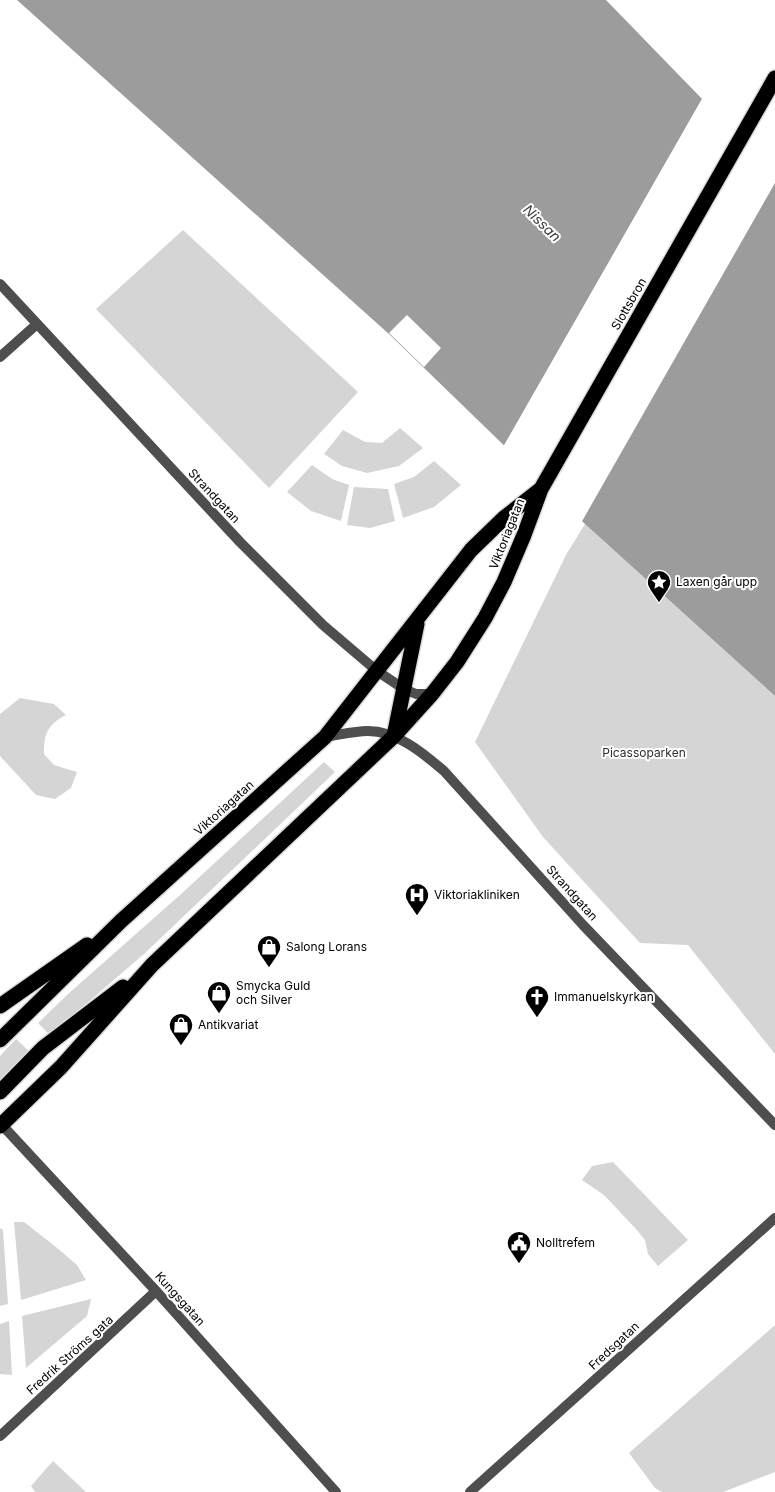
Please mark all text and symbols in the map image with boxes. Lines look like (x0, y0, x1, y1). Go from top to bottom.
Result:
water label: Nissan (520, 201, 565, 245)
street label: Slottsbron (608, 275, 649, 332)
street label: Strandgatan (185, 465, 243, 526)
street label: Viktoriagatan (486, 496, 528, 571)
place icon: Laxen går upp (646, 569, 672, 603)
place label: Laxen går upp (676, 574, 757, 589)
park label: Picassoparken (602, 745, 686, 760)
street label: Viktoriagatan (191, 777, 257, 838)
street label: Strandgatan (544, 862, 601, 923)
hospital icon: Viktoriakliniken (404, 882, 430, 916)
place label: Viktoriakliniken (434, 887, 520, 902)
shop icon: Salong Lorans (256, 934, 282, 968)
place label: Salong Lorans (286, 939, 367, 954)
place label: Smycka Guld och Silver (236, 978, 310, 1007)
shop icon: Smycka Guld och Silver (206, 980, 232, 1014)
church icon: Immanuelskyrkan (524, 984, 550, 1018)
place label: Immanuelskyrkan (554, 989, 654, 1004)
shop icon: Antikvariat (168, 1012, 194, 1046)
place label: Antikvariat (198, 1017, 259, 1032)
public building icon: Nolltrefem (506, 1230, 532, 1264)
place label: Nolltrefem (536, 1235, 595, 1250)
street label: Kungsgatan (152, 1269, 209, 1329)
street label: Fredrik Ströms gata (23, 1312, 116, 1397)
street label: Fredsgatan (585, 1318, 642, 1373)

